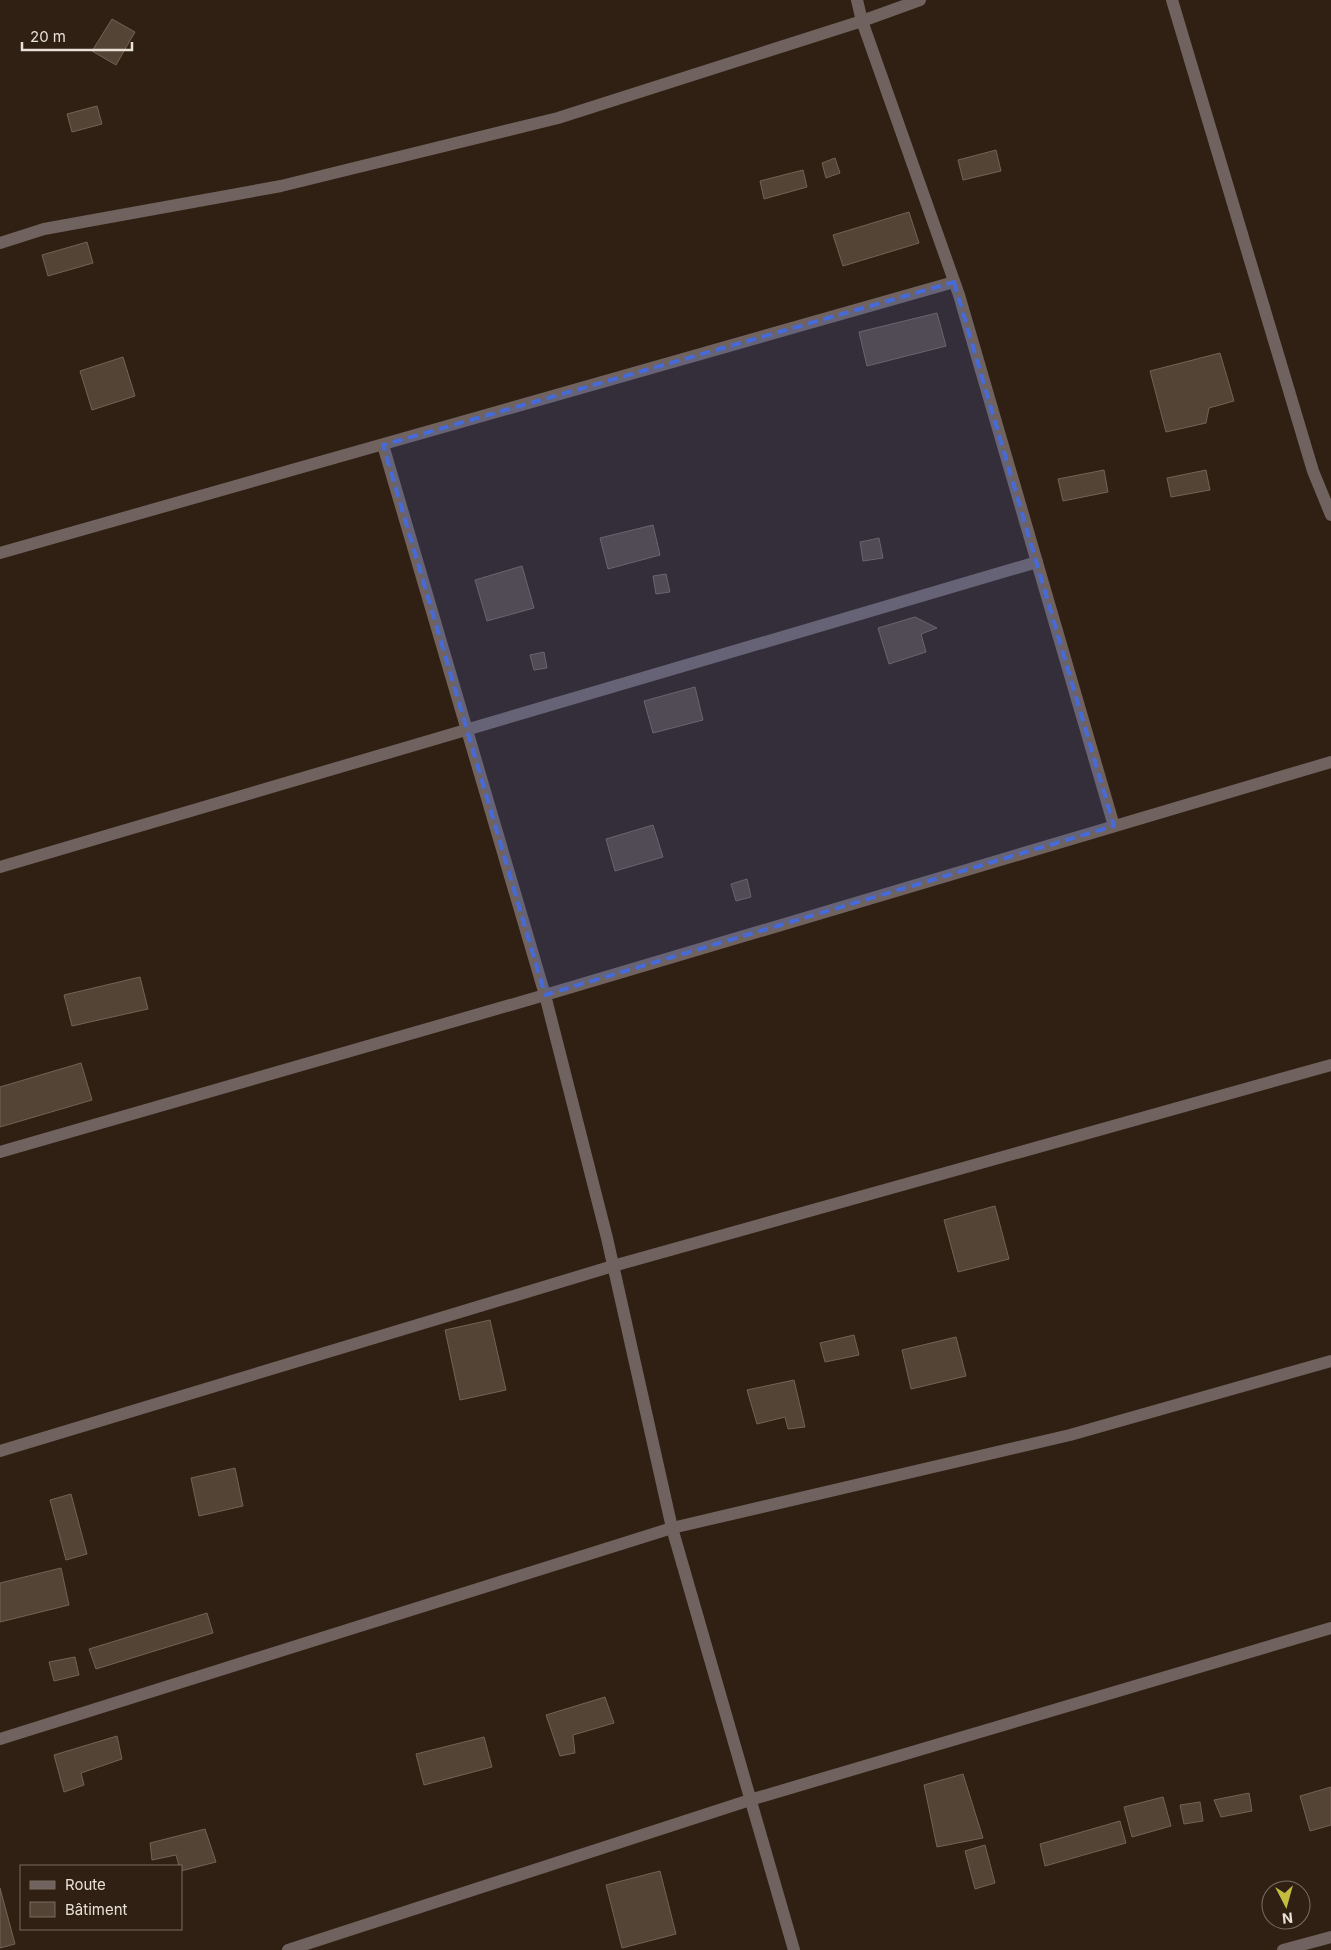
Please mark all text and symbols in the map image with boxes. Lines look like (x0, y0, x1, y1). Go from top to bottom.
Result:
scale bar (22, 20, 132, 52)
text: 20 m (30, 27, 66, 46)
legend (20, 1865, 182, 1930)
text: Route (65, 1875, 106, 1894)
north arrow (1261, 1880, 1311, 1930)
text: Bâtiment (65, 1900, 128, 1919)
text: N (1281, 1909, 1294, 1927)

